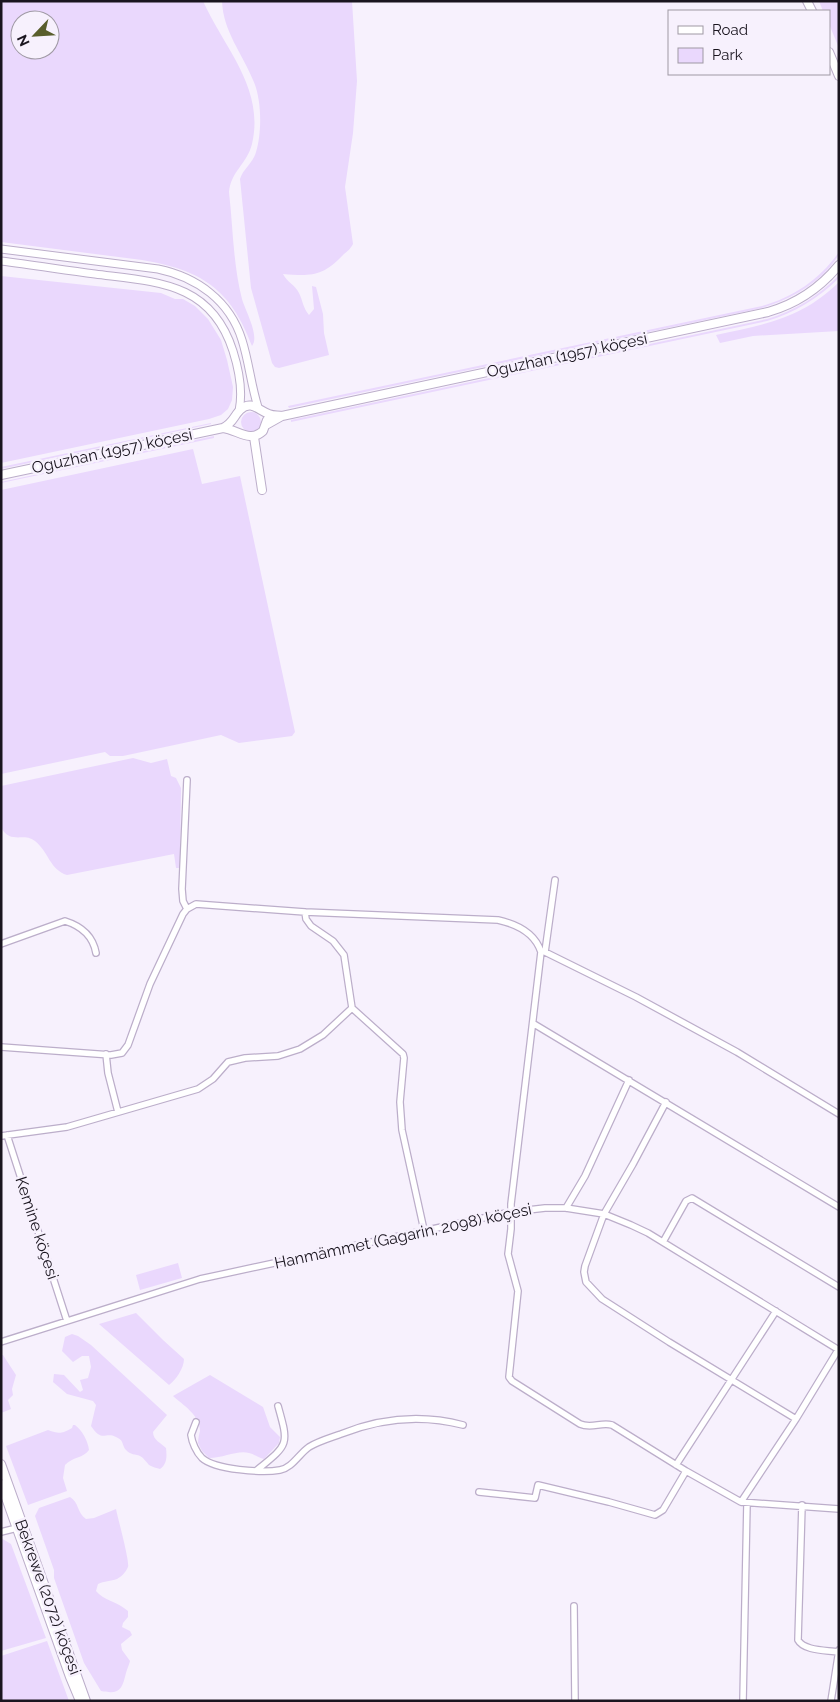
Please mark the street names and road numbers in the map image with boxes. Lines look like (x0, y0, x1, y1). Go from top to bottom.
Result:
street label: Oguzhan (1957) köçesi (485, 329, 649, 381)
street label: Oguzhan (1957) köçesi (30, 425, 194, 477)
street label: Kemine köçesi (11, 1174, 63, 1282)
street label: Hanmämmet (Gagarin, 2098) köçesi (273, 1199, 533, 1273)
street label: Bekrewe (2072) köçesi (11, 1517, 85, 1677)

